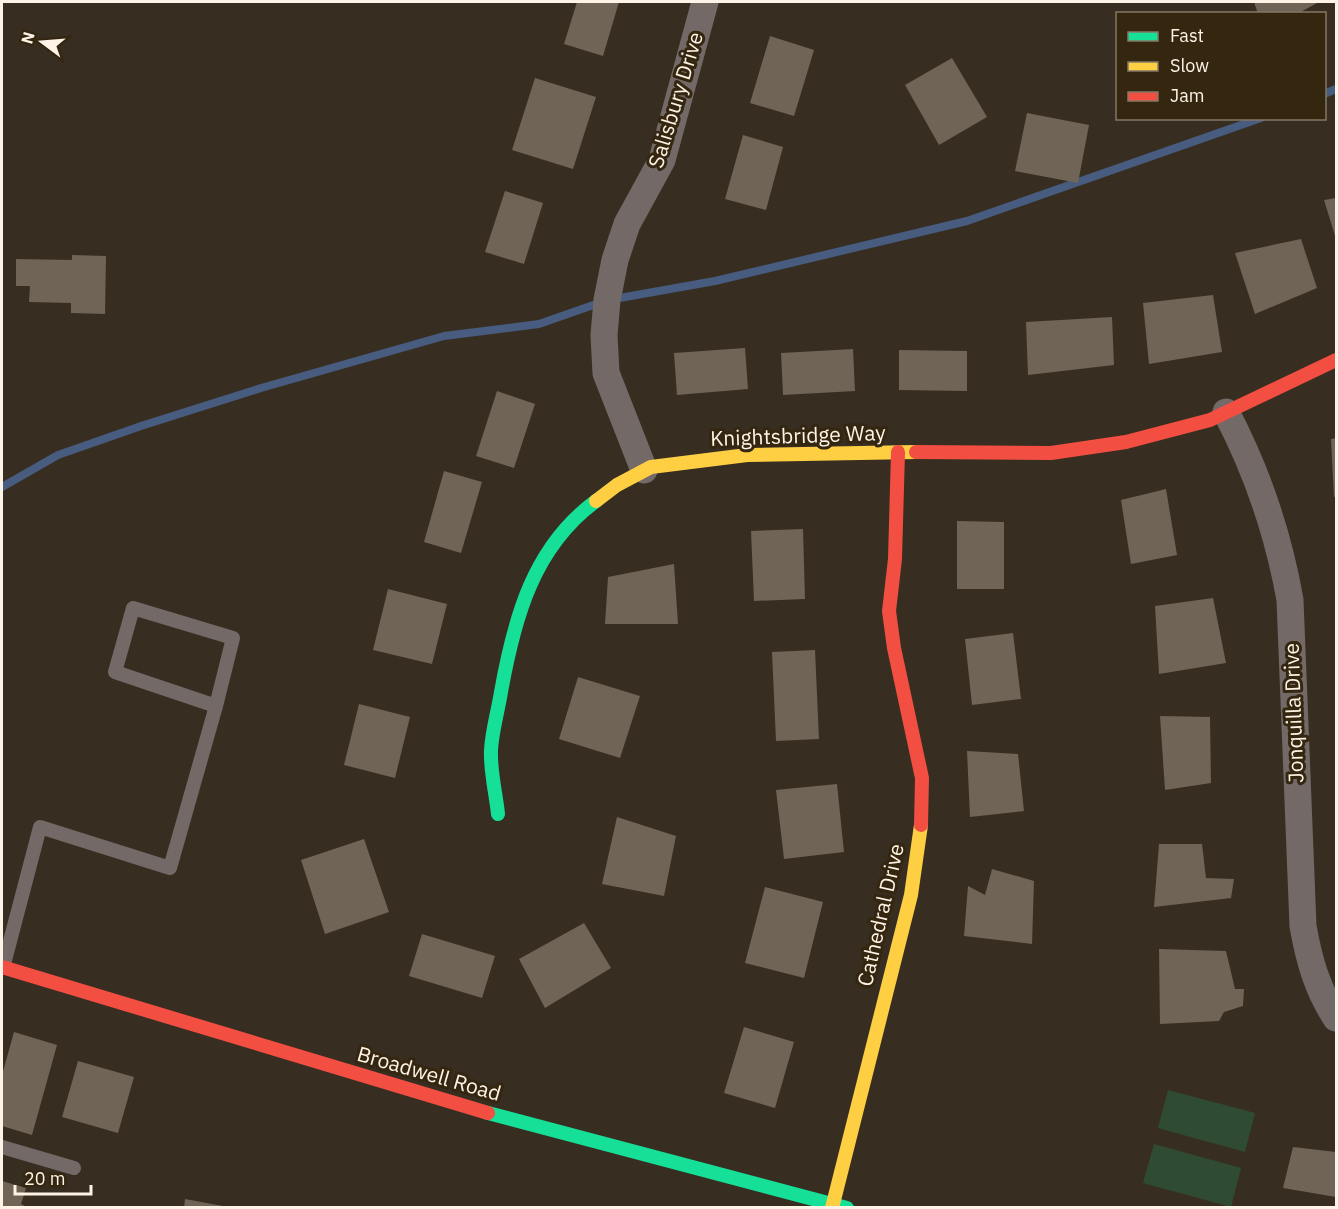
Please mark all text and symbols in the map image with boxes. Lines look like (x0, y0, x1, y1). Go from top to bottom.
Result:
north arrow (12, 12, 72, 72)
legend (1116, 12, 1326, 120)
text: Fast (1170, 24, 1204, 47)
street label: Salisbury Drive (641, 28, 709, 171)
text: N (16, 30, 39, 46)
text: Slow (1170, 54, 1209, 77)
text: Jam (1170, 84, 1205, 107)
street label: Knightsbridge Way (710, 418, 887, 452)
street label: Jonquilla Drive (1277, 643, 1309, 783)
street label: Cathedral Drive (850, 841, 910, 989)
street label: Broadwell Road (354, 1039, 505, 1107)
scale bar (15, 1158, 92, 1196)
text: 20 m (24, 1167, 66, 1190)

